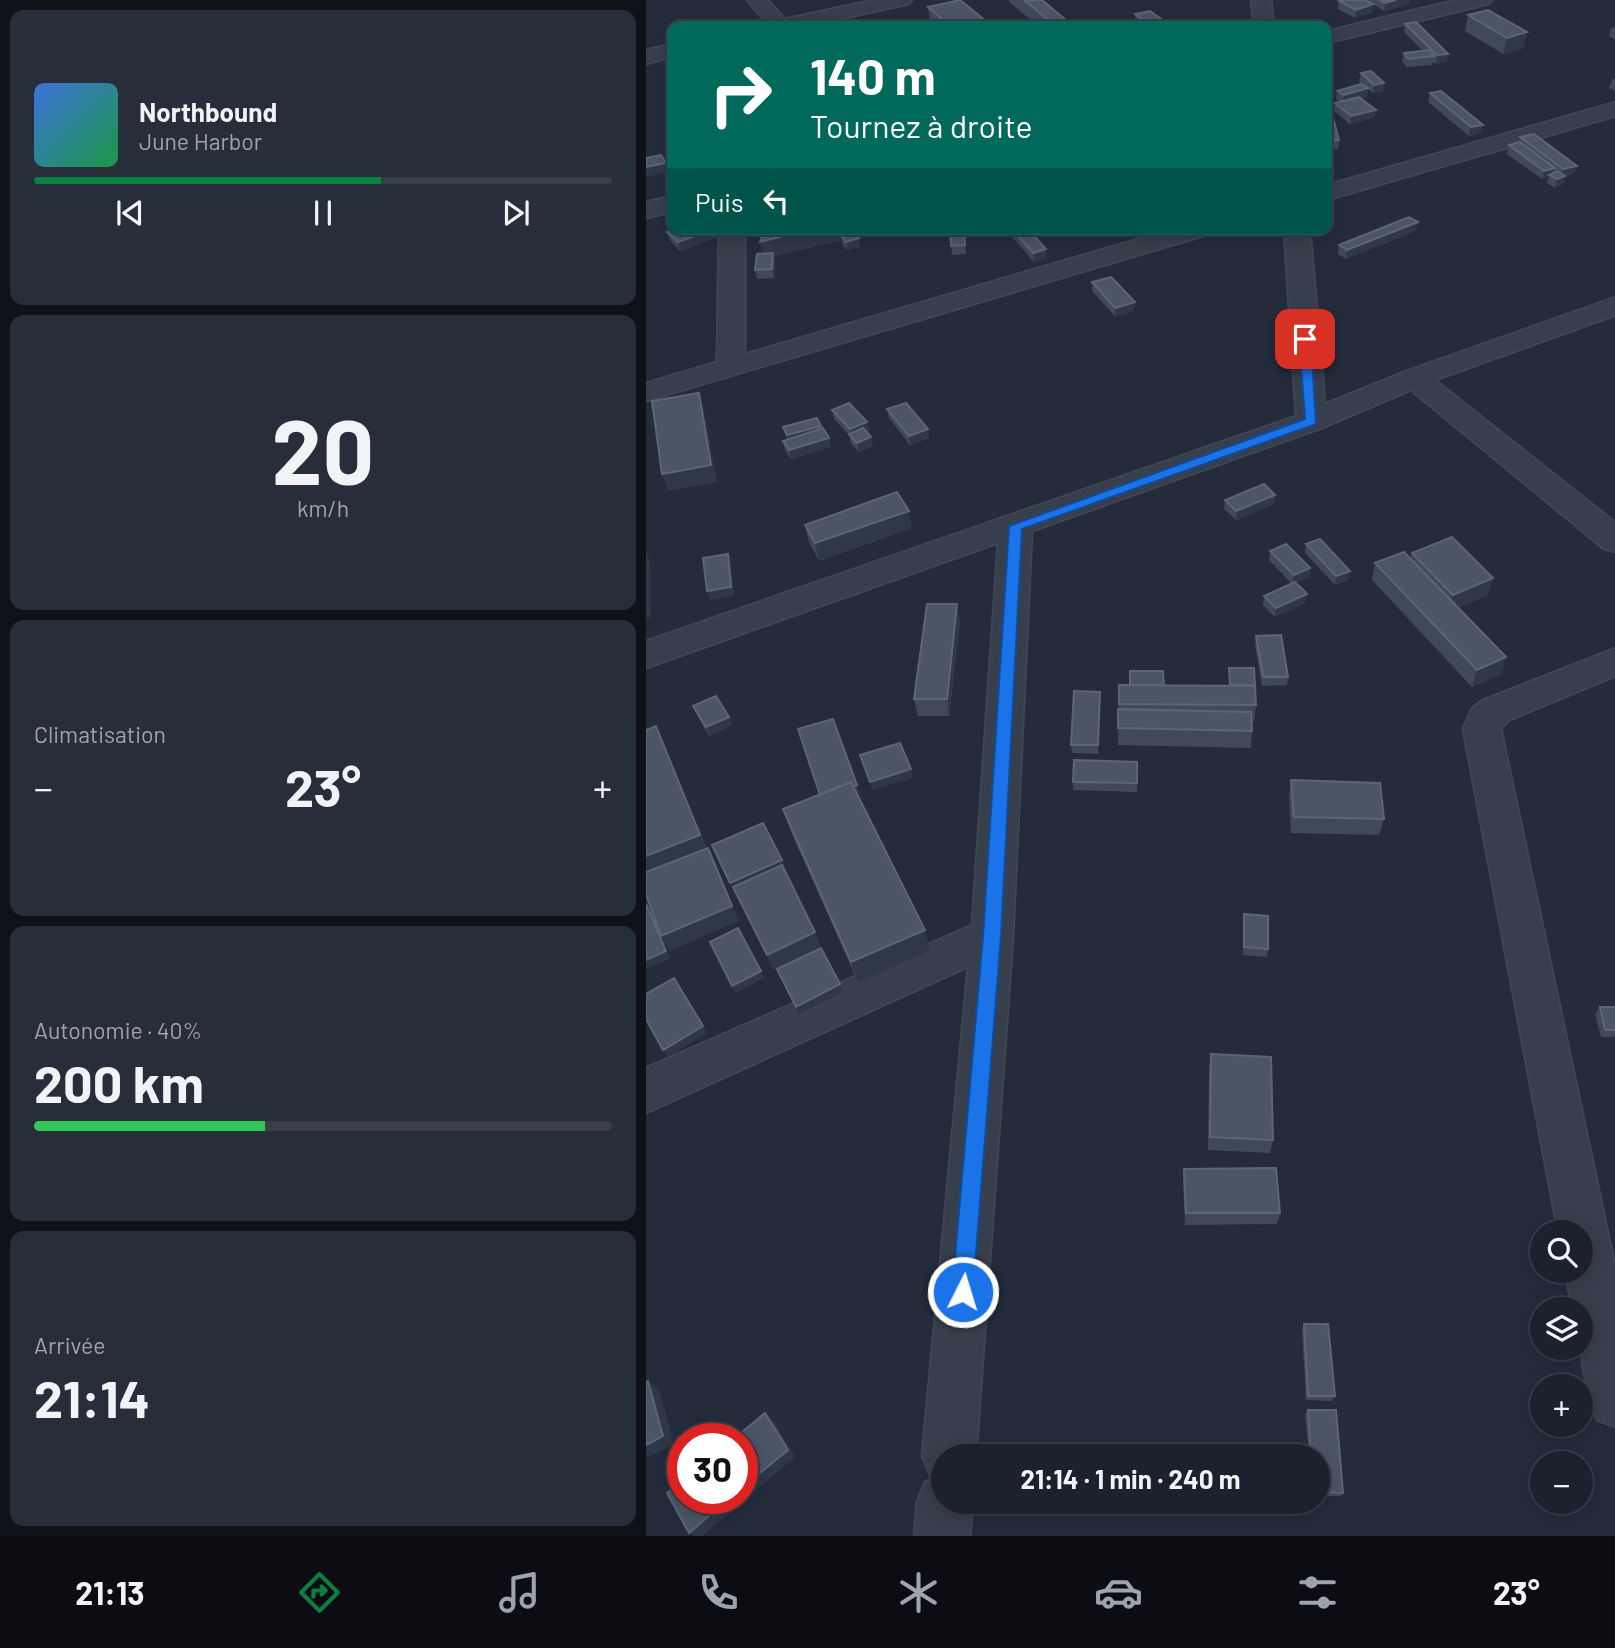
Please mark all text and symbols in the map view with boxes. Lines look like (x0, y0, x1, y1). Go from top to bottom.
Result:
text: 140 m (810, 46, 936, 105)
icon: right (695, 49, 786, 140)
text: Northbound (139, 96, 277, 127)
text: Tournez à droite (810, 106, 1032, 144)
text: June Harbor (139, 127, 262, 155)
icon: left (757, 182, 795, 220)
text: Puis (695, 186, 743, 217)
icon: previous (111, 194, 149, 232)
icon: pause (304, 194, 342, 232)
icon: next (497, 194, 535, 232)
pin (1275, 309, 1335, 369)
icon: arrive (1286, 320, 1324, 358)
text: 20 (272, 394, 374, 503)
text: km/h (297, 494, 349, 522)
text: Climatisation (34, 720, 166, 748)
text: 23° (285, 755, 361, 817)
text: − (34, 764, 53, 810)
text: + (593, 764, 612, 810)
text: Autonomie · 40% (34, 1016, 202, 1044)
text: 200 km (34, 1051, 204, 1113)
map controls (1530, 1220, 1593, 1514)
button: search (1530, 1220, 1593, 1283)
position arrow (926, 1255, 1000, 1329)
button: layers (1530, 1297, 1593, 1360)
text: Arrivée (34, 1331, 106, 1359)
text: 21:14 (34, 1366, 150, 1428)
button: + (1530, 1374, 1593, 1437)
speed limit sign: 30 (667, 1423, 758, 1514)
button: − (1530, 1451, 1593, 1514)
text: 21:14 · 1 min · 240 m (1020, 1463, 1241, 1494)
icon: directions (295, 1568, 344, 1617)
icon: music (495, 1568, 544, 1617)
icon: phone (694, 1568, 743, 1617)
icon: climate (894, 1568, 943, 1617)
icon: car (1094, 1568, 1143, 1617)
icon: filters (1293, 1568, 1342, 1617)
text: 21:13 (75, 1573, 145, 1611)
text: 23° (1493, 1573, 1540, 1611)

